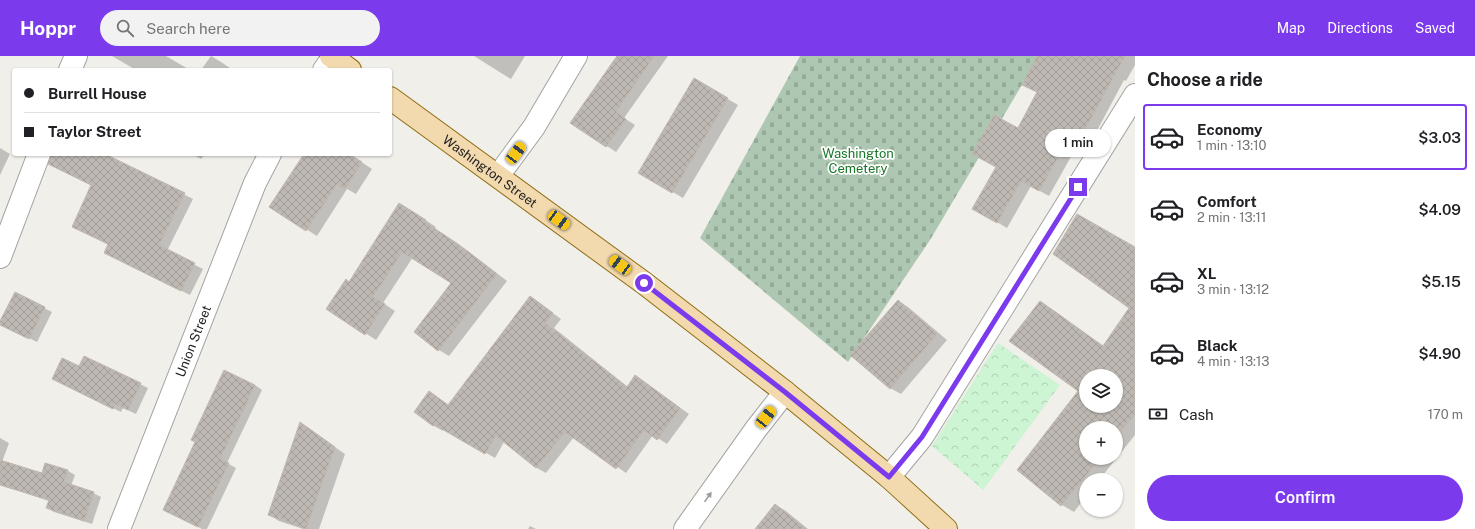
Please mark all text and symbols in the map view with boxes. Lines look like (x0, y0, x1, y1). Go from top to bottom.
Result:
search box (100, 10, 380, 46)
text: Hoppr (20, 17, 76, 39)
icon: search (114, 17, 136, 39)
text: Search here (146, 20, 230, 37)
text: Map (1277, 20, 1305, 36)
text: Directions (1327, 20, 1393, 36)
text: Saved (1415, 20, 1455, 36)
text: Choose a ride (1147, 69, 1263, 90)
text: Burrell House (48, 85, 147, 102)
icon: car (1149, 119, 1185, 155)
text: Economy (1197, 121, 1262, 138)
text: Taylor Street (48, 123, 142, 140)
callout: 1 min (1045, 129, 1111, 157)
text: $3.03 (1418, 129, 1461, 146)
street label: Washington Street (440, 132, 540, 211)
text: 1 min (1063, 135, 1093, 150)
text: 1 min · 13:10 (1197, 138, 1266, 153)
car (504, 140, 528, 166)
park label: Washington Cemetery (822, 146, 894, 176)
route end (1069, 178, 1087, 196)
icon: car (1149, 191, 1185, 227)
text: Comfort (1197, 193, 1257, 210)
text: $4.09 (1419, 201, 1461, 218)
car (546, 208, 572, 232)
text: 2 min · 13:11 (1197, 210, 1266, 225)
car (607, 253, 633, 277)
icon: car (1149, 263, 1185, 299)
text: XL (1197, 265, 1216, 282)
text: $5.15 (1421, 273, 1461, 290)
route start (635, 274, 653, 292)
text: 3 min · 13:12 (1197, 282, 1269, 297)
street label: Union Street (172, 303, 214, 379)
icon: car (1149, 335, 1185, 371)
text: Black (1197, 337, 1237, 354)
text: $4.90 (1419, 345, 1461, 362)
text: 4 min · 13:13 (1197, 354, 1270, 369)
map controls (1079, 369, 1123, 517)
button: layers (1079, 369, 1123, 413)
icon: cash (1147, 403, 1169, 425)
car (754, 404, 778, 430)
text: Cash (1179, 406, 1214, 423)
text: 170 m (1428, 407, 1463, 422)
button: + (1079, 421, 1123, 465)
button: − (1079, 473, 1123, 517)
button: Confirm (1147, 475, 1463, 521)
one-way arrow (704, 492, 712, 502)

